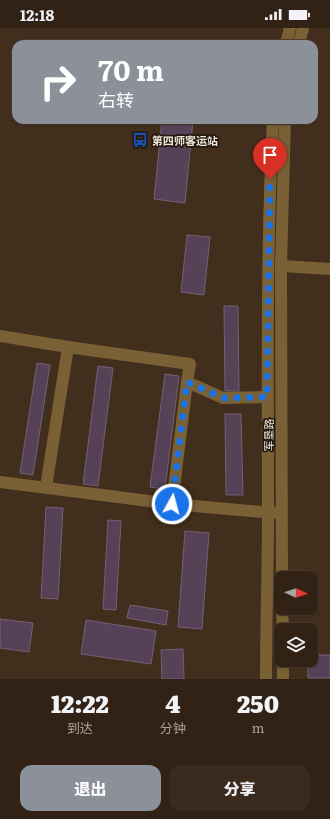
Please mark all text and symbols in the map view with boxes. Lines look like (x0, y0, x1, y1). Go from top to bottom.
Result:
text: 12:18 (20, 3, 54, 26)
text: 70 m (98, 48, 164, 90)
icon: right (32, 56, 84, 108)
text: 右转 (98, 86, 134, 113)
bus stop icon: 第四师客运站 (131, 131, 149, 149)
place label: 第四师客运站 (152, 132, 218, 148)
pin (253, 138, 287, 179)
icon: arrive (259, 144, 281, 166)
street label: 军垦路 (260, 419, 276, 452)
position arrow (151, 483, 193, 525)
north arrow (274, 571, 318, 615)
map controls (274, 571, 318, 667)
button: layers (274, 623, 318, 667)
text: 12:22 (51, 685, 109, 720)
text: 4 (165, 685, 180, 720)
text: 250 (237, 685, 279, 720)
text: 到达 (67, 718, 93, 737)
text: 分钟 (160, 718, 186, 737)
text: m (252, 718, 264, 737)
button: 退出 (20, 765, 161, 811)
button: 分享 (169, 765, 310, 811)

